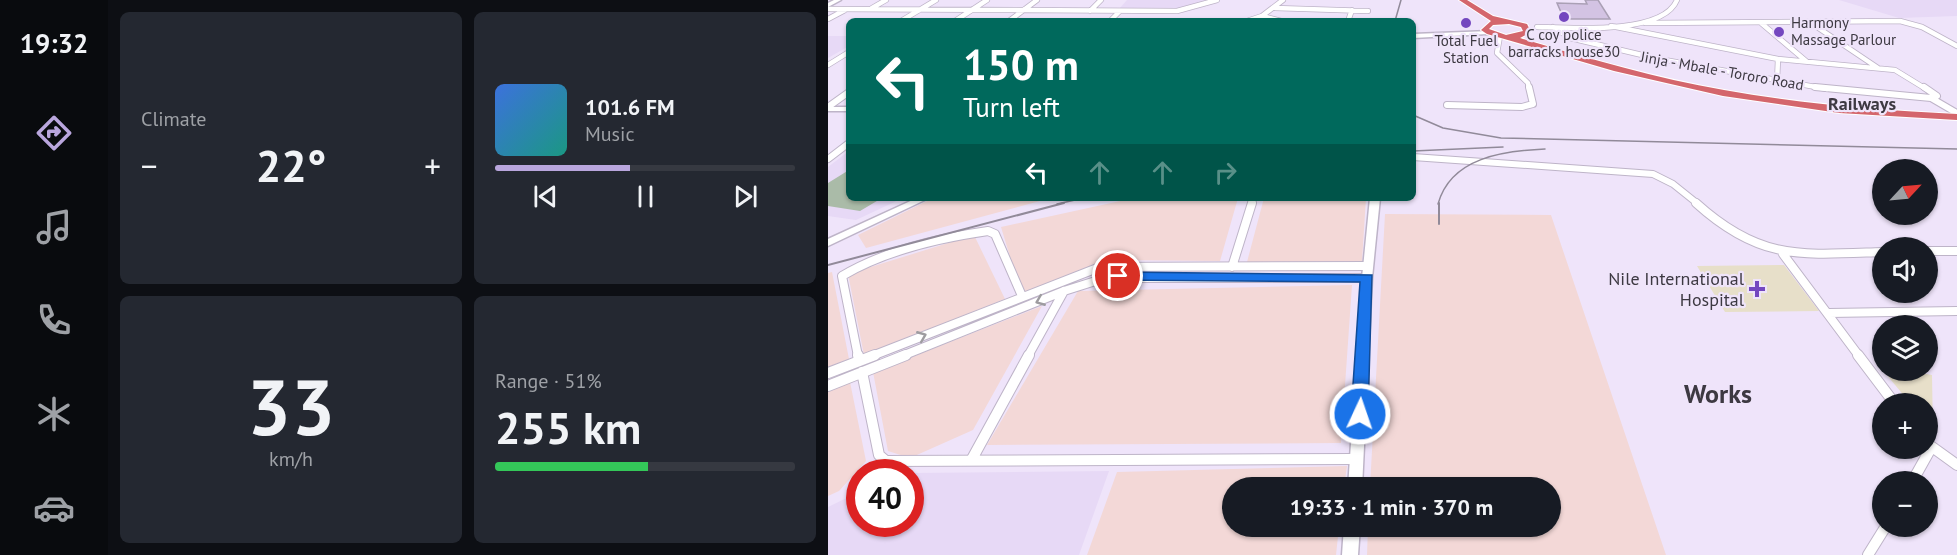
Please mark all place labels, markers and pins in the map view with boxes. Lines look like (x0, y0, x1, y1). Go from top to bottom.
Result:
marker: C coy police barracks house30 (1557, 10, 1571, 24)
place label: Harmony Massage Parlour (1791, 13, 1896, 49)
marker: Total Fuel Station (1459, 16, 1473, 30)
place label: C coy police barracks house30 (1508, 25, 1620, 61)
marker: Harmony Massage Parlour (1772, 25, 1786, 39)
place label: Total Fuel Station (1434, 31, 1498, 67)
pin (1092, 250, 1143, 301)
place label: Nile International Hospital (1608, 267, 1745, 311)
marker: Nile International Hospital (1748, 280, 1766, 298)

